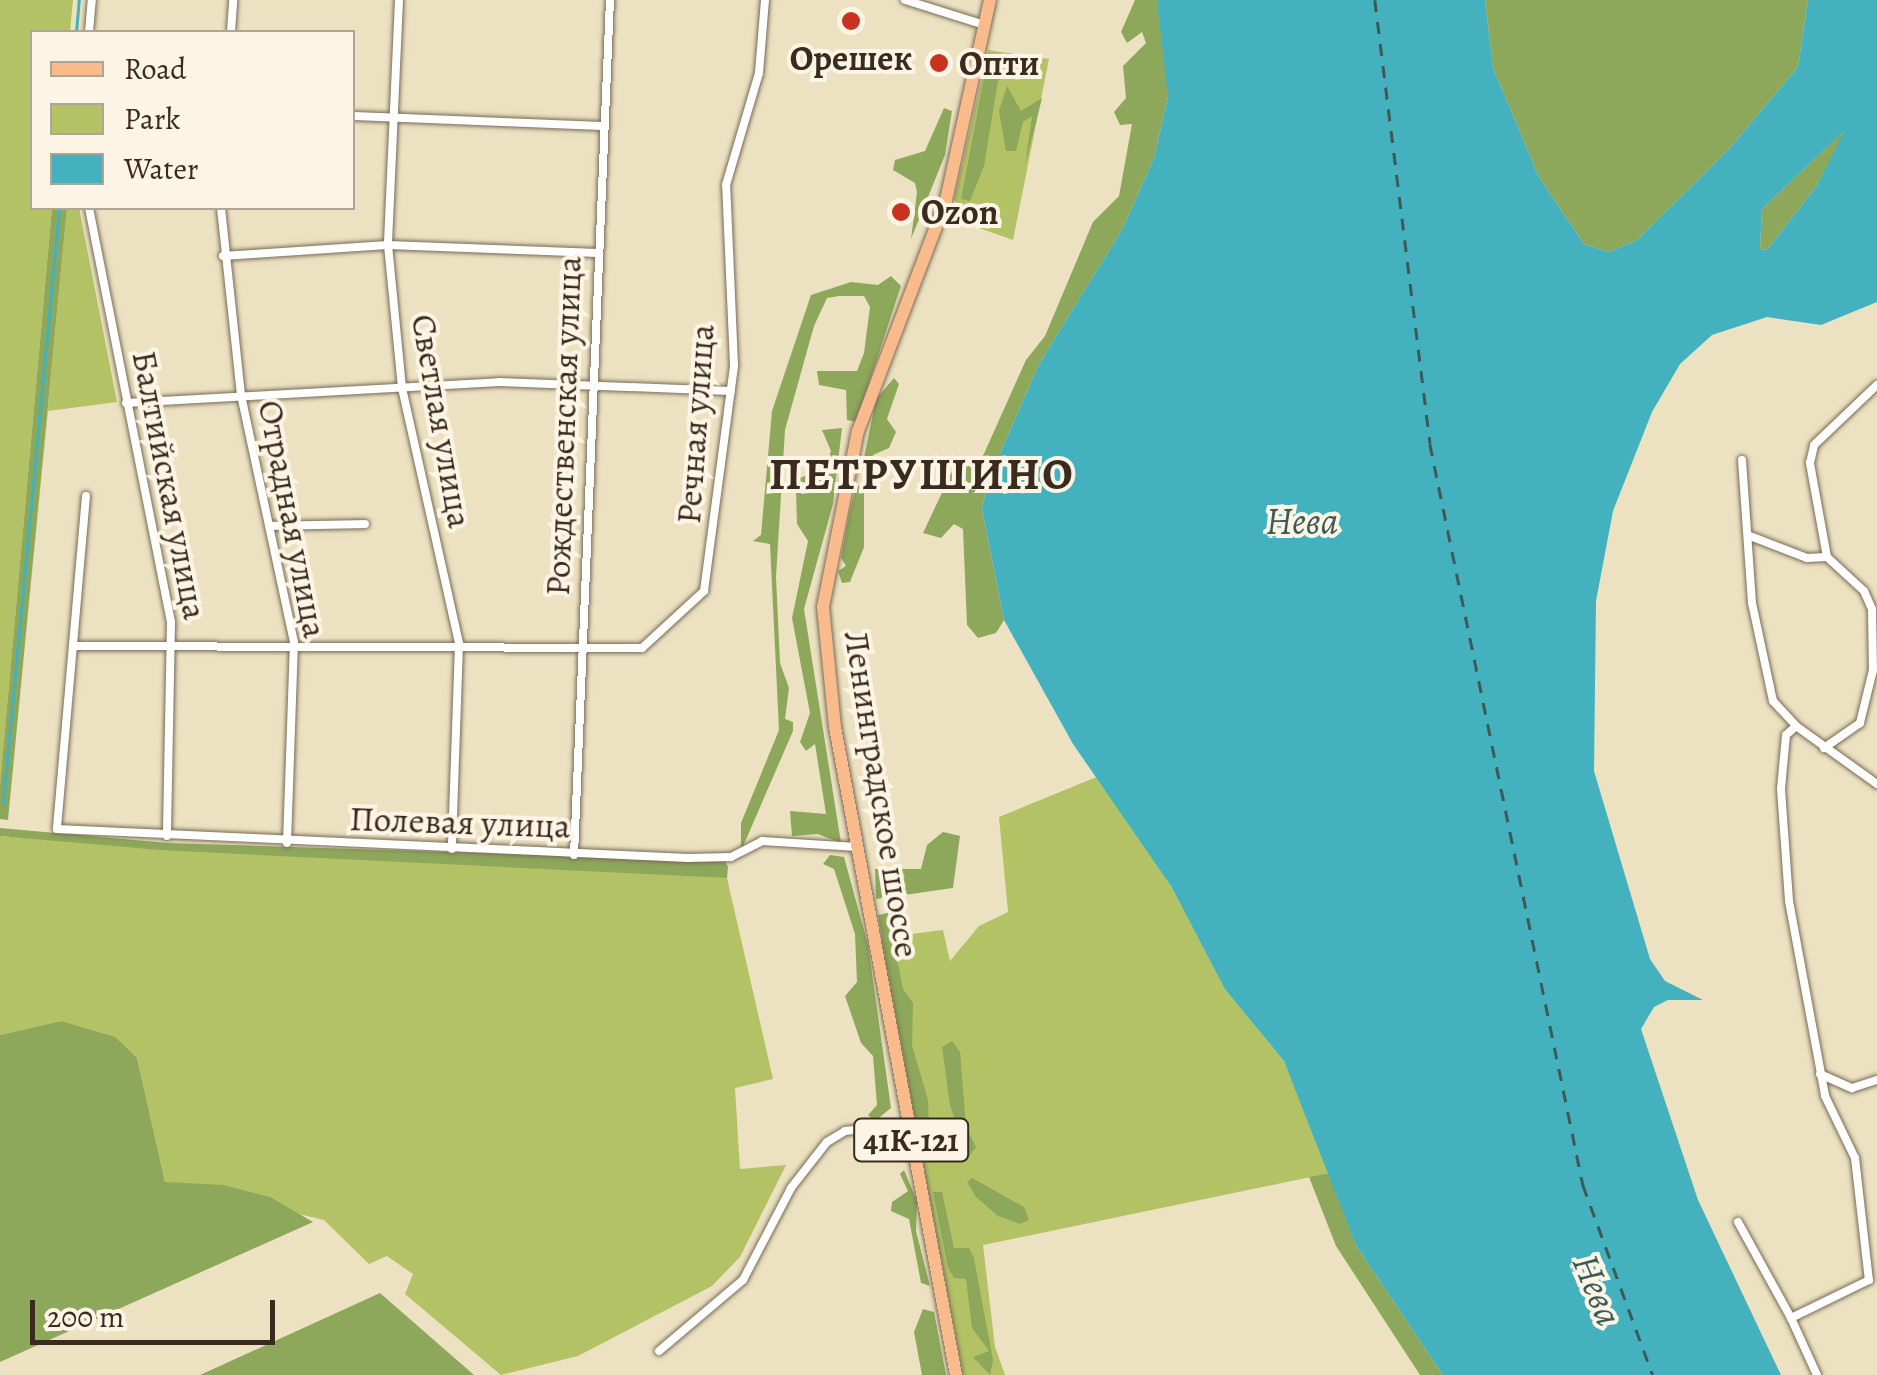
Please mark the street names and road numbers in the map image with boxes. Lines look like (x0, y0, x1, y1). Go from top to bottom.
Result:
street label: Рождественская улица (536, 255, 590, 597)
street label: Светлая улица (403, 311, 481, 531)
street label: Речная улица (667, 323, 723, 525)
street label: Балтийская улица (123, 347, 217, 623)
street label: Отрадная улица (249, 397, 337, 641)
street label: Ленинградское шоссе (835, 628, 929, 960)
street label: Полевая улица (349, 797, 571, 847)
road number: 41К-121 (851, 1113, 971, 1167)

